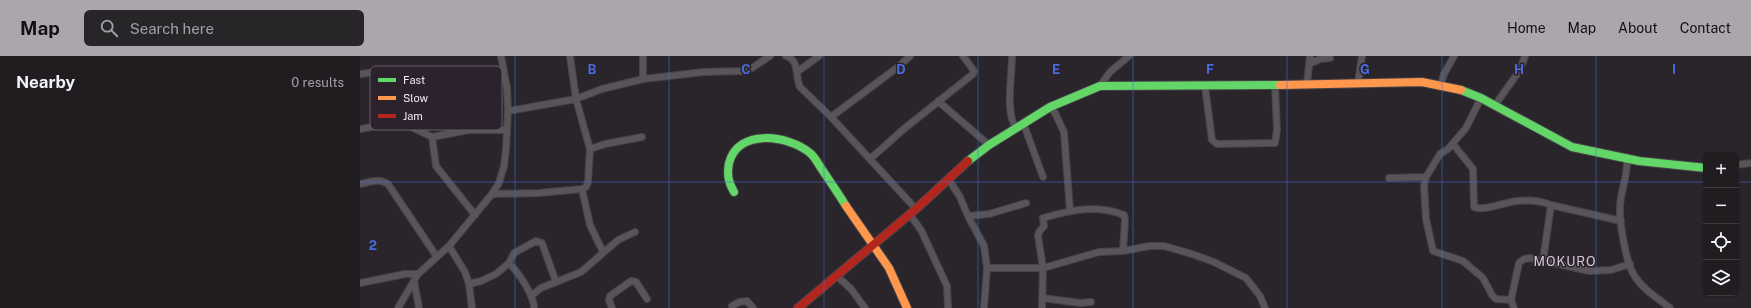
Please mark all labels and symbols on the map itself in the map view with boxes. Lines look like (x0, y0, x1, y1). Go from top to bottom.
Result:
text: B (588, 62, 597, 77)
text: C (741, 62, 751, 77)
text: D (896, 62, 906, 77)
text: E (1052, 62, 1060, 77)
text: F (1206, 62, 1214, 77)
text: G (1360, 62, 1370, 77)
text: H (1514, 62, 1524, 77)
text: I (1672, 62, 1676, 77)
legend (370, 66, 502, 130)
text: Fast (403, 74, 425, 86)
text: Slow (403, 92, 429, 104)
text: Jam (403, 110, 423, 122)
text: 2 (369, 238, 377, 253)
district label: MOKURO (1534, 254, 1597, 269)

